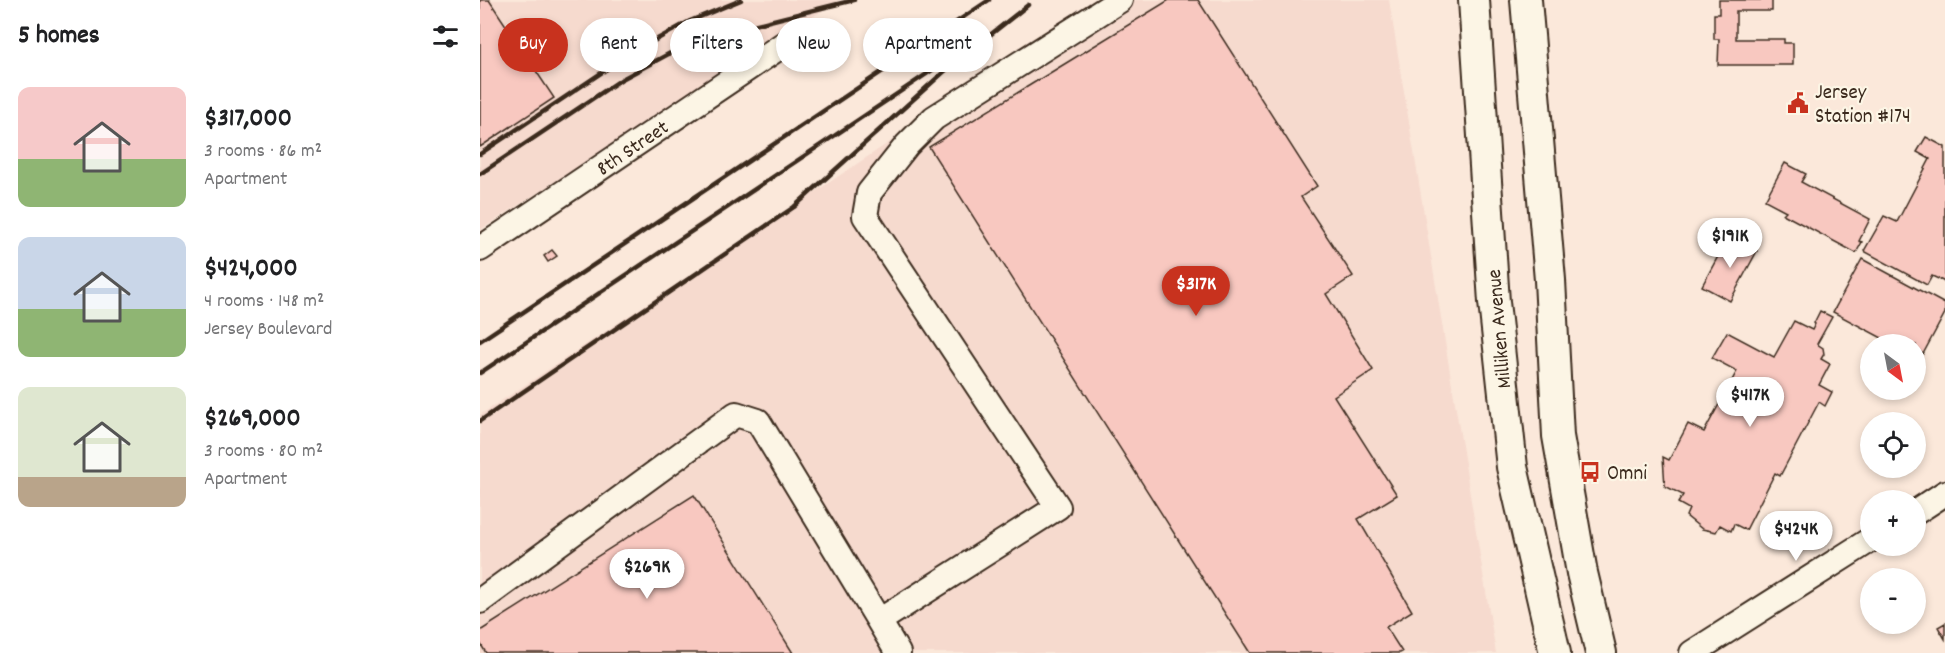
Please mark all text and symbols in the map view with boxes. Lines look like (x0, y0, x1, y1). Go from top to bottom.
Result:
text: 5 homes (18, 18, 100, 55)
chip: Buy (498, 18, 568, 72)
chip: Rent (580, 18, 658, 72)
chip: Filters (670, 18, 764, 72)
chip: New (776, 18, 851, 72)
chip: Apartment (863, 18, 993, 72)
icon: filters (429, 20, 462, 53)
place label: Jersey Station #174 (1815, 79, 1911, 133)
public building icon: Jersey Station #174 (1786, 91, 1810, 115)
text: $317,000 (204, 101, 292, 138)
icon: home (66, 111, 138, 183)
street label: 8th Street (591, 114, 676, 185)
text: 3 rooms · 86 m² (204, 138, 322, 166)
text: Apartment (204, 166, 287, 194)
pin: $191K (1688, 218, 1772, 269)
text: $191K (1711, 223, 1749, 251)
text: $424,000 (204, 251, 298, 288)
icon: home (66, 261, 138, 333)
pin: $317K (1154, 266, 1238, 317)
street label: Milliken Avenue (1481, 268, 1521, 390)
text: $317K (1176, 271, 1216, 299)
text: 4 rooms · 148 m² (204, 288, 324, 316)
text: Jersey Boulevard (204, 316, 332, 344)
north arrow (1860, 334, 1926, 400)
map controls (1860, 334, 1926, 634)
pin: $417K (1708, 377, 1792, 428)
text: $417K (1730, 382, 1770, 410)
text: $269,000 (204, 401, 301, 438)
icon: home (66, 411, 138, 483)
button: locate (1860, 412, 1926, 478)
text: 3 rooms · 80 m² (204, 438, 323, 466)
bus stop icon: Omni (1578, 460, 1602, 484)
place label: Omni (1607, 460, 1647, 490)
text: Apartment (204, 466, 287, 494)
button: + (1860, 490, 1926, 556)
pin: $424K (1754, 511, 1838, 562)
text: $424K (1774, 516, 1818, 544)
pin: $269K (605, 549, 689, 600)
text: $269K (623, 554, 671, 582)
button: − (1860, 568, 1926, 634)

